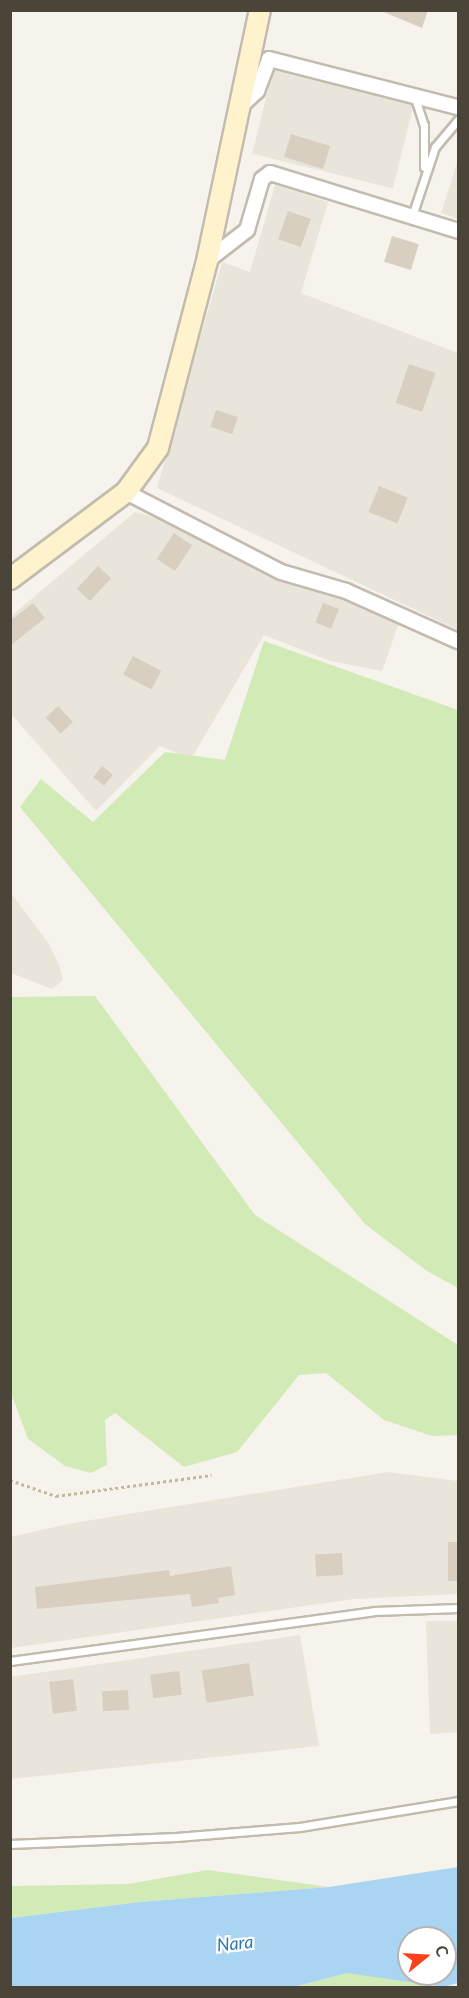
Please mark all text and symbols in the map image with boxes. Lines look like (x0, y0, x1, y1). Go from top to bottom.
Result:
north arrow (397, 1926, 457, 1986)
water label: Nara (216, 1930, 254, 1956)
text: С (432, 1943, 453, 1959)

